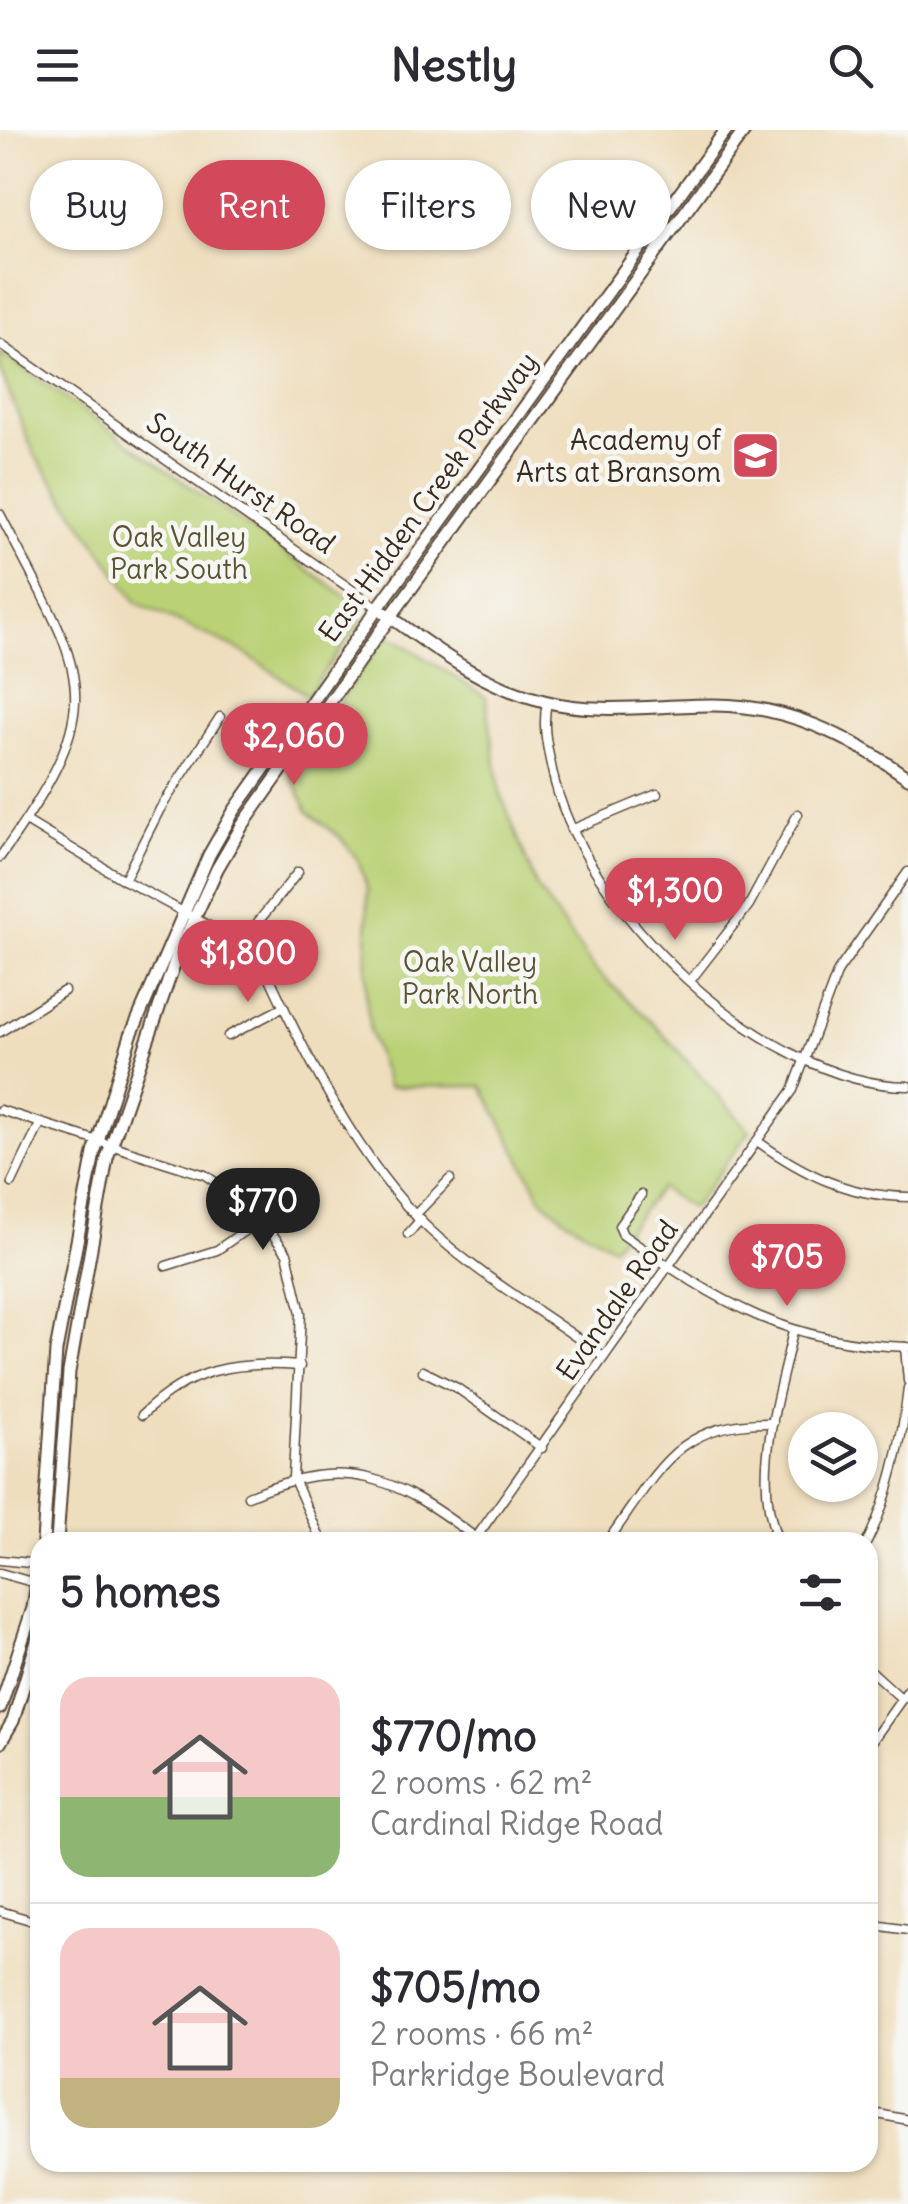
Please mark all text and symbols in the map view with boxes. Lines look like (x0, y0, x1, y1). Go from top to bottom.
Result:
text: Nestly (391, 37, 517, 93)
icon: menu (30, 38, 85, 93)
icon: search (823, 38, 878, 93)
chip: Buy (30, 160, 163, 250)
chip: Rent (183, 160, 325, 250)
chip: Filters (345, 160, 511, 250)
chip: New (531, 160, 671, 250)
street label: East Hidden Creek Parkway (311, 345, 545, 649)
street label: South Hurst Road (140, 405, 342, 561)
place label: Academy of Arts at Bransom (516, 422, 722, 490)
school or university icon: Academy of Arts at Bransom (730, 430, 782, 482)
park label: Oak Valley Park South (110, 519, 248, 587)
pin: $2,060 (213, 703, 375, 788)
text: $2,060 (243, 715, 345, 756)
pin: $1,300 (594, 858, 756, 943)
text: $1,300 (627, 870, 723, 911)
pin: $1,800 (167, 920, 329, 1005)
text: $1,800 (199, 932, 297, 973)
park label: Oak Valley Park North (402, 944, 538, 1012)
pin: $770 (204, 1168, 322, 1253)
text: $770 (228, 1180, 298, 1221)
street label: Evandale Road (548, 1213, 686, 1387)
pin: $705 (728, 1224, 846, 1309)
text: $705 (751, 1236, 823, 1277)
map controls (788, 1412, 878, 1502)
button: layers (788, 1412, 878, 1502)
icon: filters (793, 1565, 848, 1620)
text: 5 homes (60, 1566, 221, 1618)
text: $770/mo (370, 1710, 537, 1762)
icon: home (140, 1717, 260, 1837)
text: 2 rooms · 62 m² (370, 1762, 593, 1803)
text: Cardinal Ridge Road (370, 1803, 663, 1844)
text: $705/mo (370, 1961, 541, 2013)
icon: home (140, 1968, 260, 2088)
text: 2 rooms · 66 m² (370, 2013, 593, 2054)
text: Parkridge Boulevard (370, 2054, 665, 2095)

